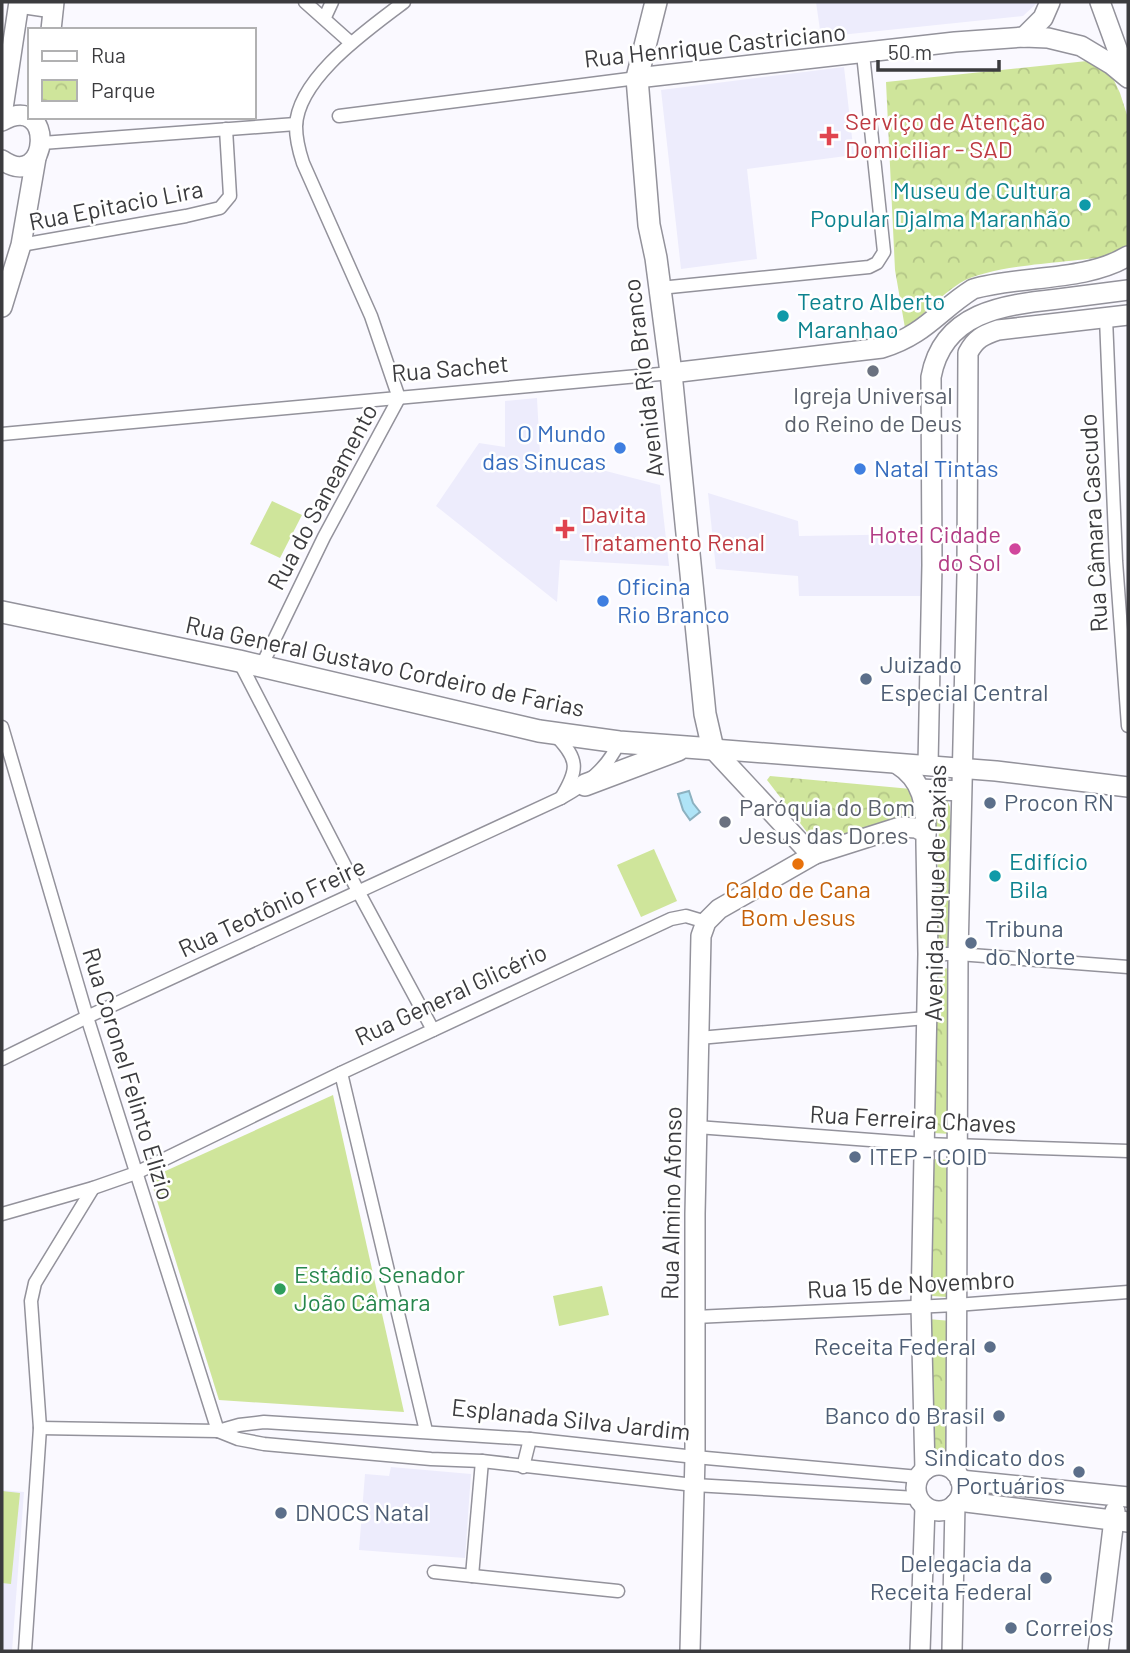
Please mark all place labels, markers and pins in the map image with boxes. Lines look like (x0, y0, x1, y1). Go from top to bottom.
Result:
place label: Serviço de Atenção Domiciliar - SAD (845, 106, 1046, 163)
marker: Serviço de Atenção Domiciliar - SAD (819, 126, 839, 146)
place label: Museu de Cultura Popular Djalma Maranhão (810, 175, 1071, 232)
marker: Museu de Cultura Popular Djalma Maranhão (1077, 197, 1093, 213)
place label: Teatro Alberto Maranhao (797, 286, 945, 343)
marker: Teatro Alberto Maranhao (775, 308, 791, 324)
marker: Igreja Universal do Reino de Deus (865, 363, 881, 379)
place label: Igreja Universal do Reino de Deus (784, 380, 962, 437)
place label: O Mundo das Sinucas (482, 418, 606, 475)
marker: O Mundo das Sinucas (612, 440, 628, 456)
place label: Natal Tintas (874, 453, 999, 482)
marker: Natal Tintas (852, 461, 868, 477)
place label: Davita Tratamento Renal (581, 499, 765, 556)
marker: Davita Tratamento Renal (555, 519, 575, 539)
place label: Hotel Cidade do Sol (869, 519, 1001, 576)
marker: Hotel Cidade do Sol (1007, 541, 1023, 557)
place label: Oficina Rio Branco (617, 571, 730, 628)
marker: Oficina Rio Branco (595, 593, 611, 609)
place label: Juizado Especial Central (880, 649, 1049, 706)
marker: Juizado Especial Central (858, 671, 874, 687)
place label: Procon RN (1004, 787, 1114, 816)
place label: Paróquia do Bom Jesus das Dores (739, 792, 915, 849)
marker: Procon RN (982, 795, 998, 811)
marker: Paróquia do Bom Jesus das Dores (717, 814, 733, 830)
place label: Edifício Bila (1009, 846, 1088, 903)
marker: Caldo de Cana Bom Jesus (790, 856, 806, 872)
marker: Edifício Bila (987, 868, 1003, 884)
place label: Caldo de Cana Bom Jesus (725, 874, 871, 931)
place label: Tribuna do Norte (985, 913, 1076, 970)
marker: Tribuna do Norte (963, 935, 979, 951)
place label: ITEP - COID (869, 1141, 987, 1170)
marker: ITEP - COID (847, 1149, 863, 1165)
place label: Estádio Senador João Câmara (294, 1259, 465, 1316)
marker: Estádio Senador João Câmara (272, 1281, 288, 1297)
place label: Receita Federal (814, 1331, 976, 1360)
marker: Receita Federal (982, 1339, 998, 1355)
place label: Banco do Brasil (825, 1400, 985, 1429)
marker: Banco do Brasil (991, 1408, 1007, 1424)
place label: Sindicato dos Portuários (924, 1442, 1065, 1499)
marker: Sindicato dos Portuários (1071, 1464, 1087, 1480)
place label: DNOCS Natal (295, 1497, 429, 1526)
marker: DNOCS Natal (273, 1505, 289, 1521)
place label: Delegacia da Receita Federal (870, 1548, 1032, 1605)
marker: Delegacia da Receita Federal (1038, 1570, 1054, 1586)
place label: Correios (1025, 1612, 1114, 1641)
marker: Correios (1003, 1620, 1019, 1636)

